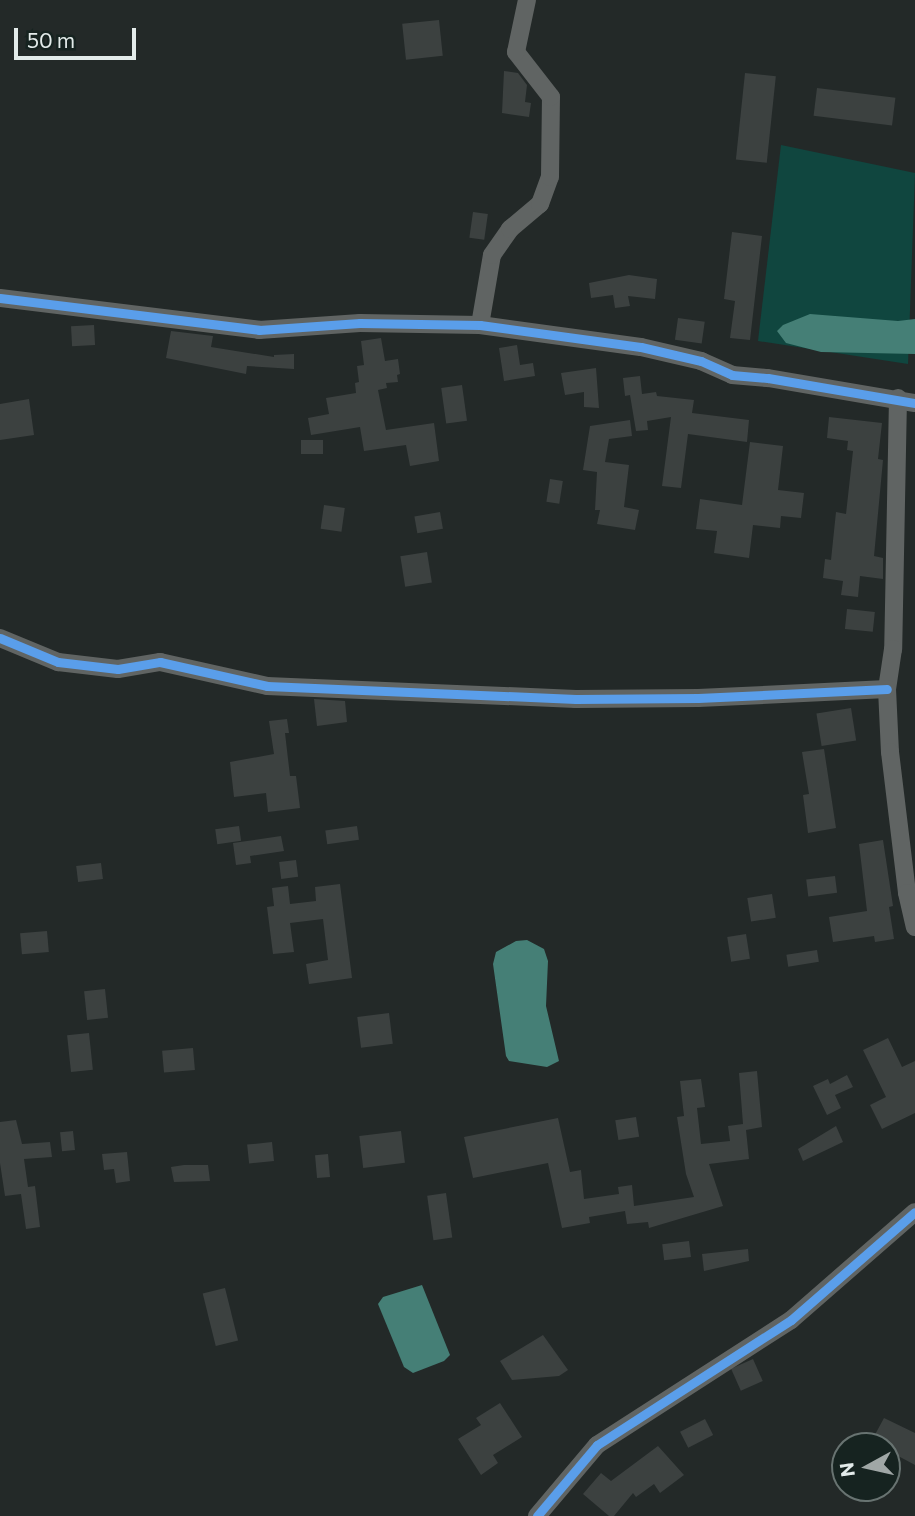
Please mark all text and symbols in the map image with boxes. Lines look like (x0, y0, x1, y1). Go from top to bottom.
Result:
scale bar (18, 14, 140, 58)
text: 50 m (27, 27, 75, 52)
north arrow (831, 1432, 901, 1502)
text: N (834, 1461, 859, 1478)

